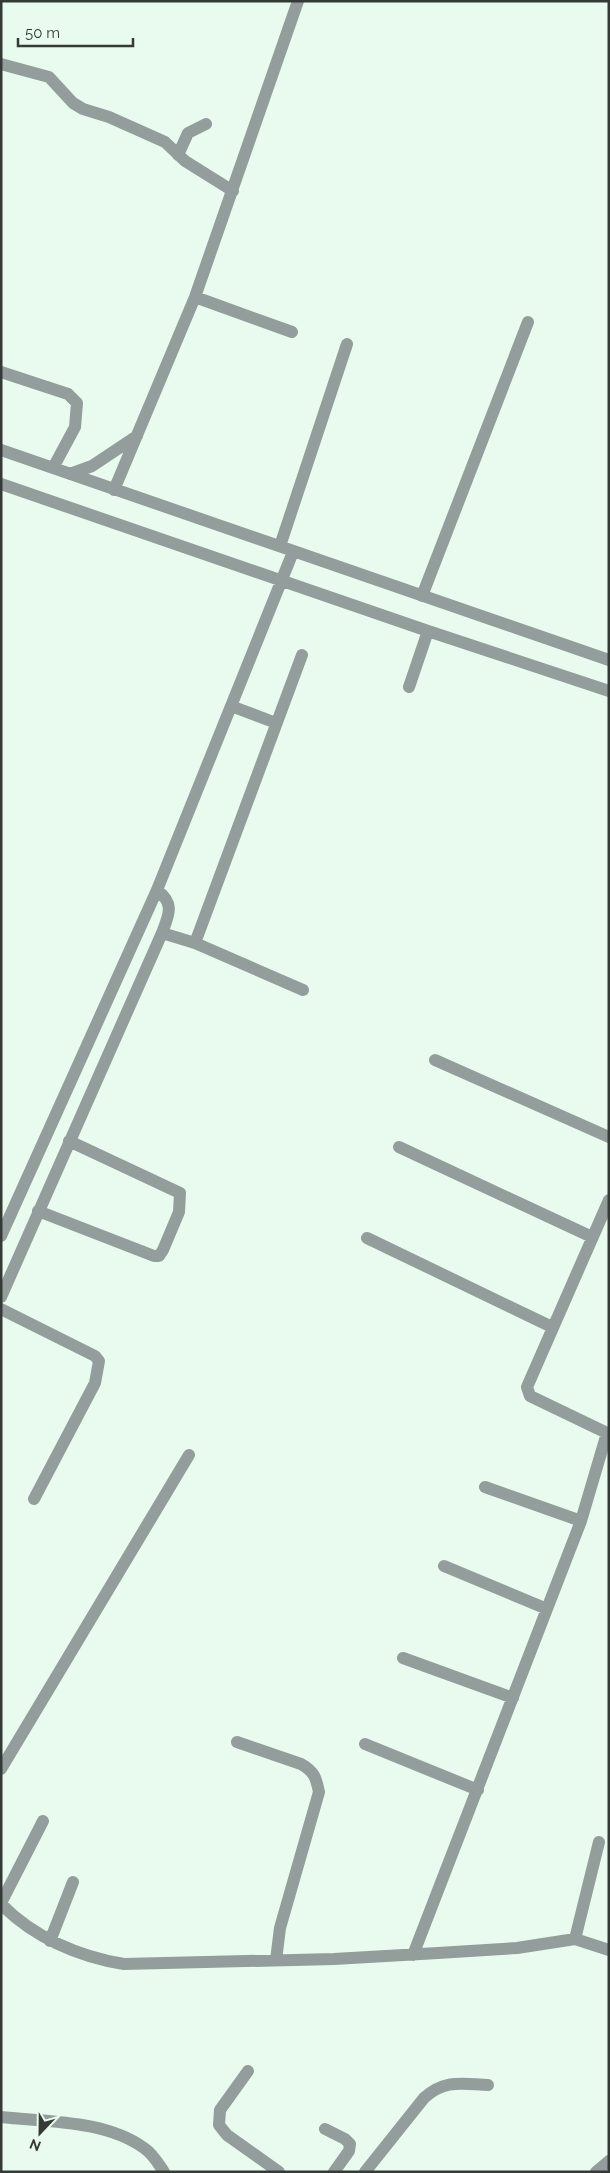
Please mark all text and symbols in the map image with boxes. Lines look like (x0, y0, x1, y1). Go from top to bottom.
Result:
scale bar (18, 15, 132, 47)
text: 50 m (25, 24, 60, 42)
north arrow (15, 2108, 65, 2158)
text: N (27, 2136, 43, 2154)

